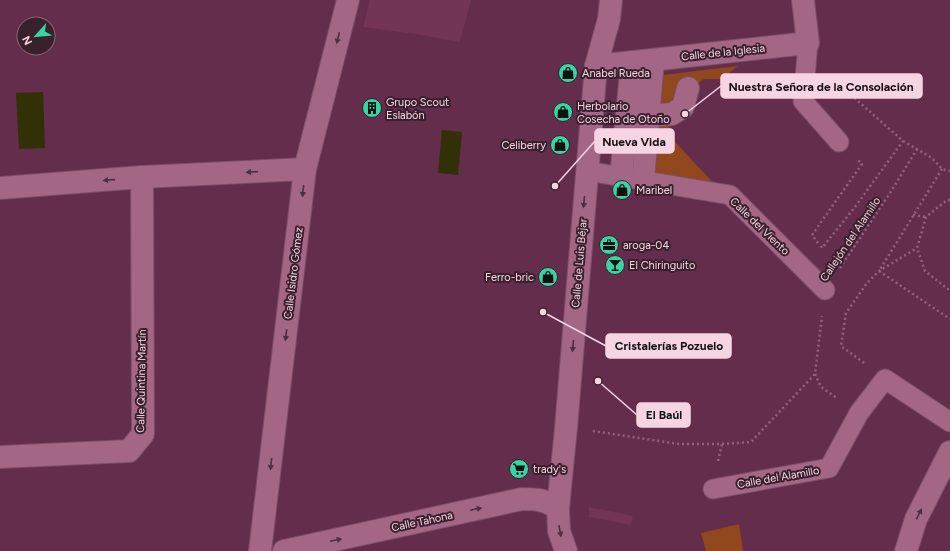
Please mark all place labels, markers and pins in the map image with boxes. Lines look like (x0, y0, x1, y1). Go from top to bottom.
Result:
shop icon: Anabel Rueda (557, 62, 579, 84)
place label: Anabel Rueda (582, 67, 650, 80)
callout: Nuestra Señora de la Consolación (721, 74, 922, 98)
place label: Grupo Scout Eslabón (386, 96, 449, 122)
building icon: Grupo Scout Eslabón (361, 97, 383, 119)
place label: Herbolario Cosecha de Otoño (577, 100, 670, 126)
shop icon: Herbolario Cosecha de Otoño (552, 101, 574, 123)
callout: Nueva Vida (595, 129, 674, 153)
shop icon: Celiberry (549, 134, 571, 156)
place label: Celiberry (501, 139, 546, 152)
shop icon: Maribel (611, 179, 633, 201)
place label: Maribel (636, 184, 672, 197)
office icon: aroga-04 (598, 234, 620, 256)
place label: aroga-04 (623, 239, 669, 252)
bar icon: El Chiringuito (604, 254, 626, 276)
place label: El Chiringuito (629, 259, 695, 272)
shop icon: Ferro-bric (537, 266, 559, 288)
place label: Ferro-bric (485, 271, 534, 284)
callout: Cristalerías Pozuelo (606, 334, 731, 358)
callout: El Baúl (637, 403, 690, 427)
supermarket icon: trady's (508, 458, 530, 480)
place label: trady's (533, 463, 566, 476)

